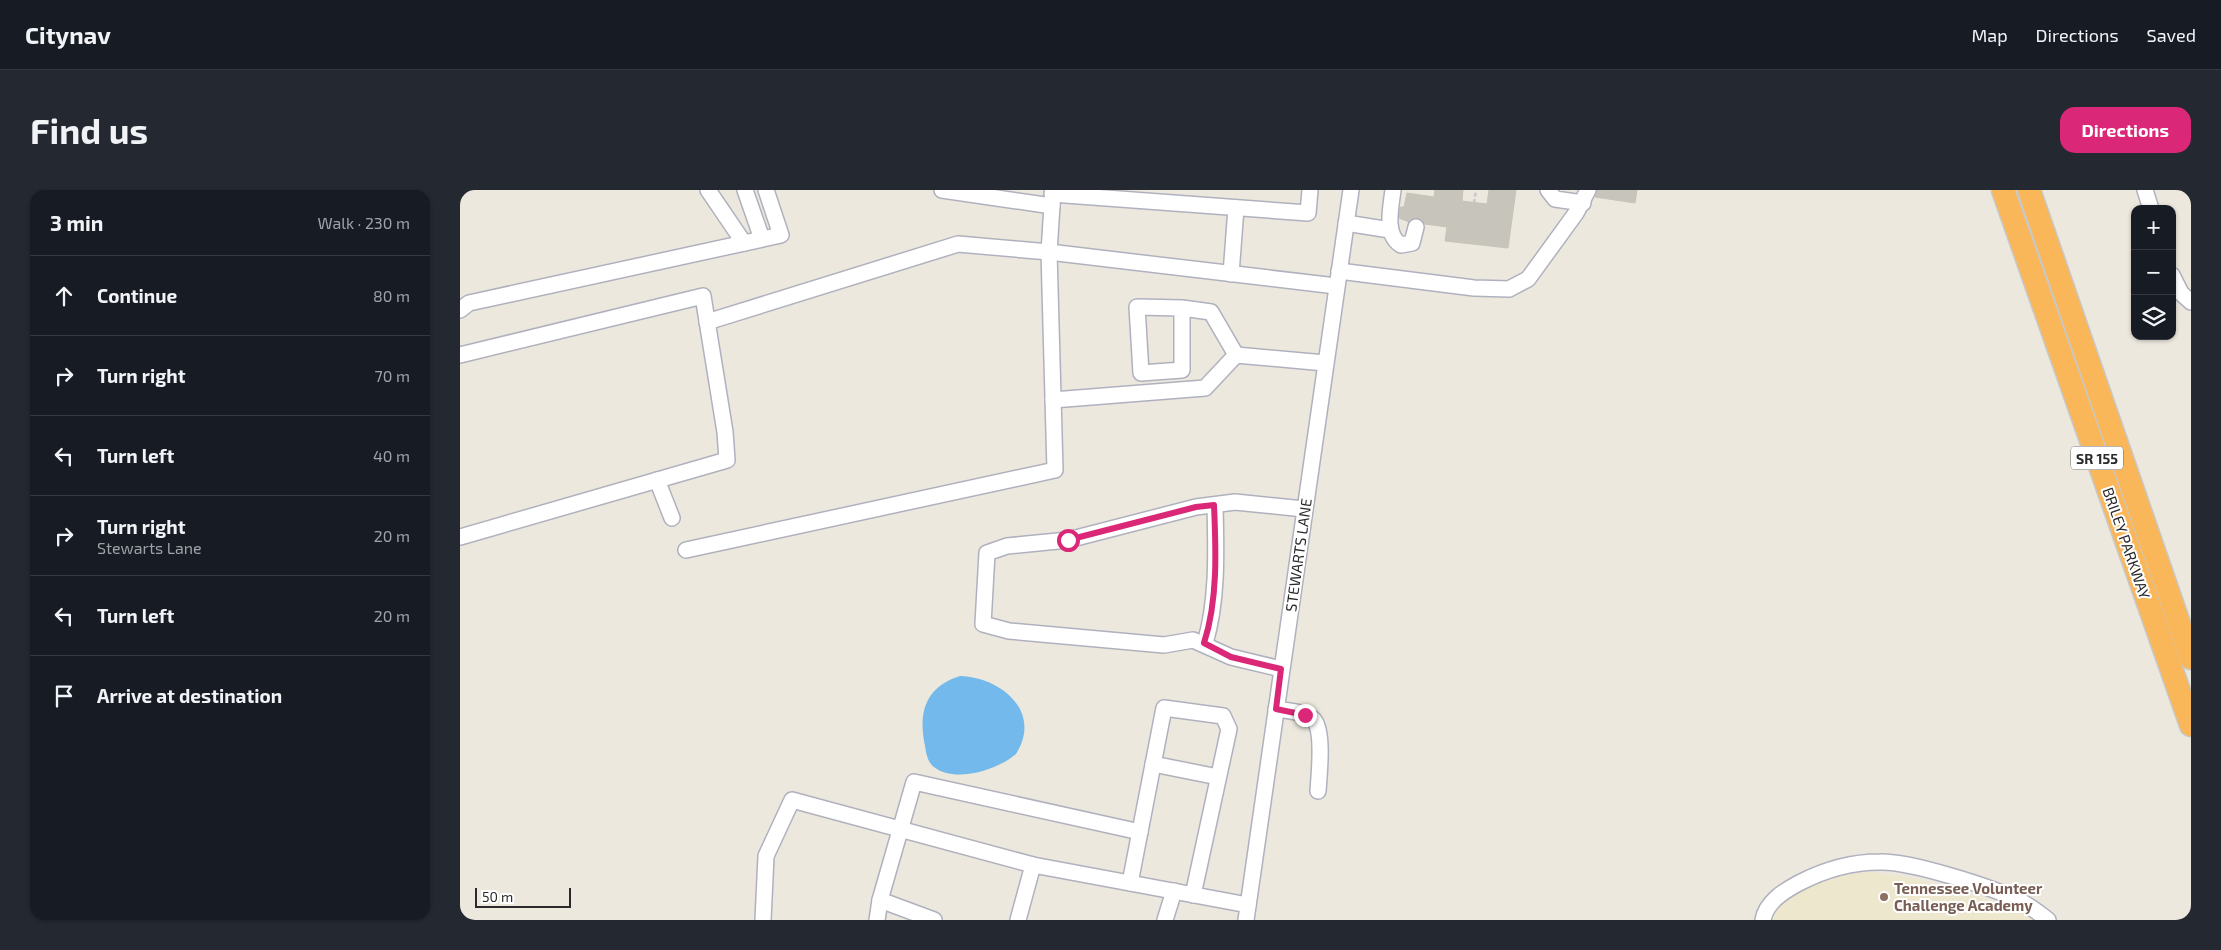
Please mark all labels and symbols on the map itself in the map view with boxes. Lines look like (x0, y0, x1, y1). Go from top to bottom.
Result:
road number: SR 155 (2071, 446, 2123, 470)
street label: BRILEY PARKWAY (2099, 485, 2155, 602)
street label: STEWARTS LANE (1281, 497, 1315, 613)
route start (1057, 529, 1080, 552)
route end (1294, 704, 1317, 727)
place label: Tennessee Volunteer Challenge Academy (1894, 879, 2043, 915)
scale bar (475, 885, 571, 908)
marker: Tennessee Volunteer Challenge Academy (1878, 891, 1890, 903)

